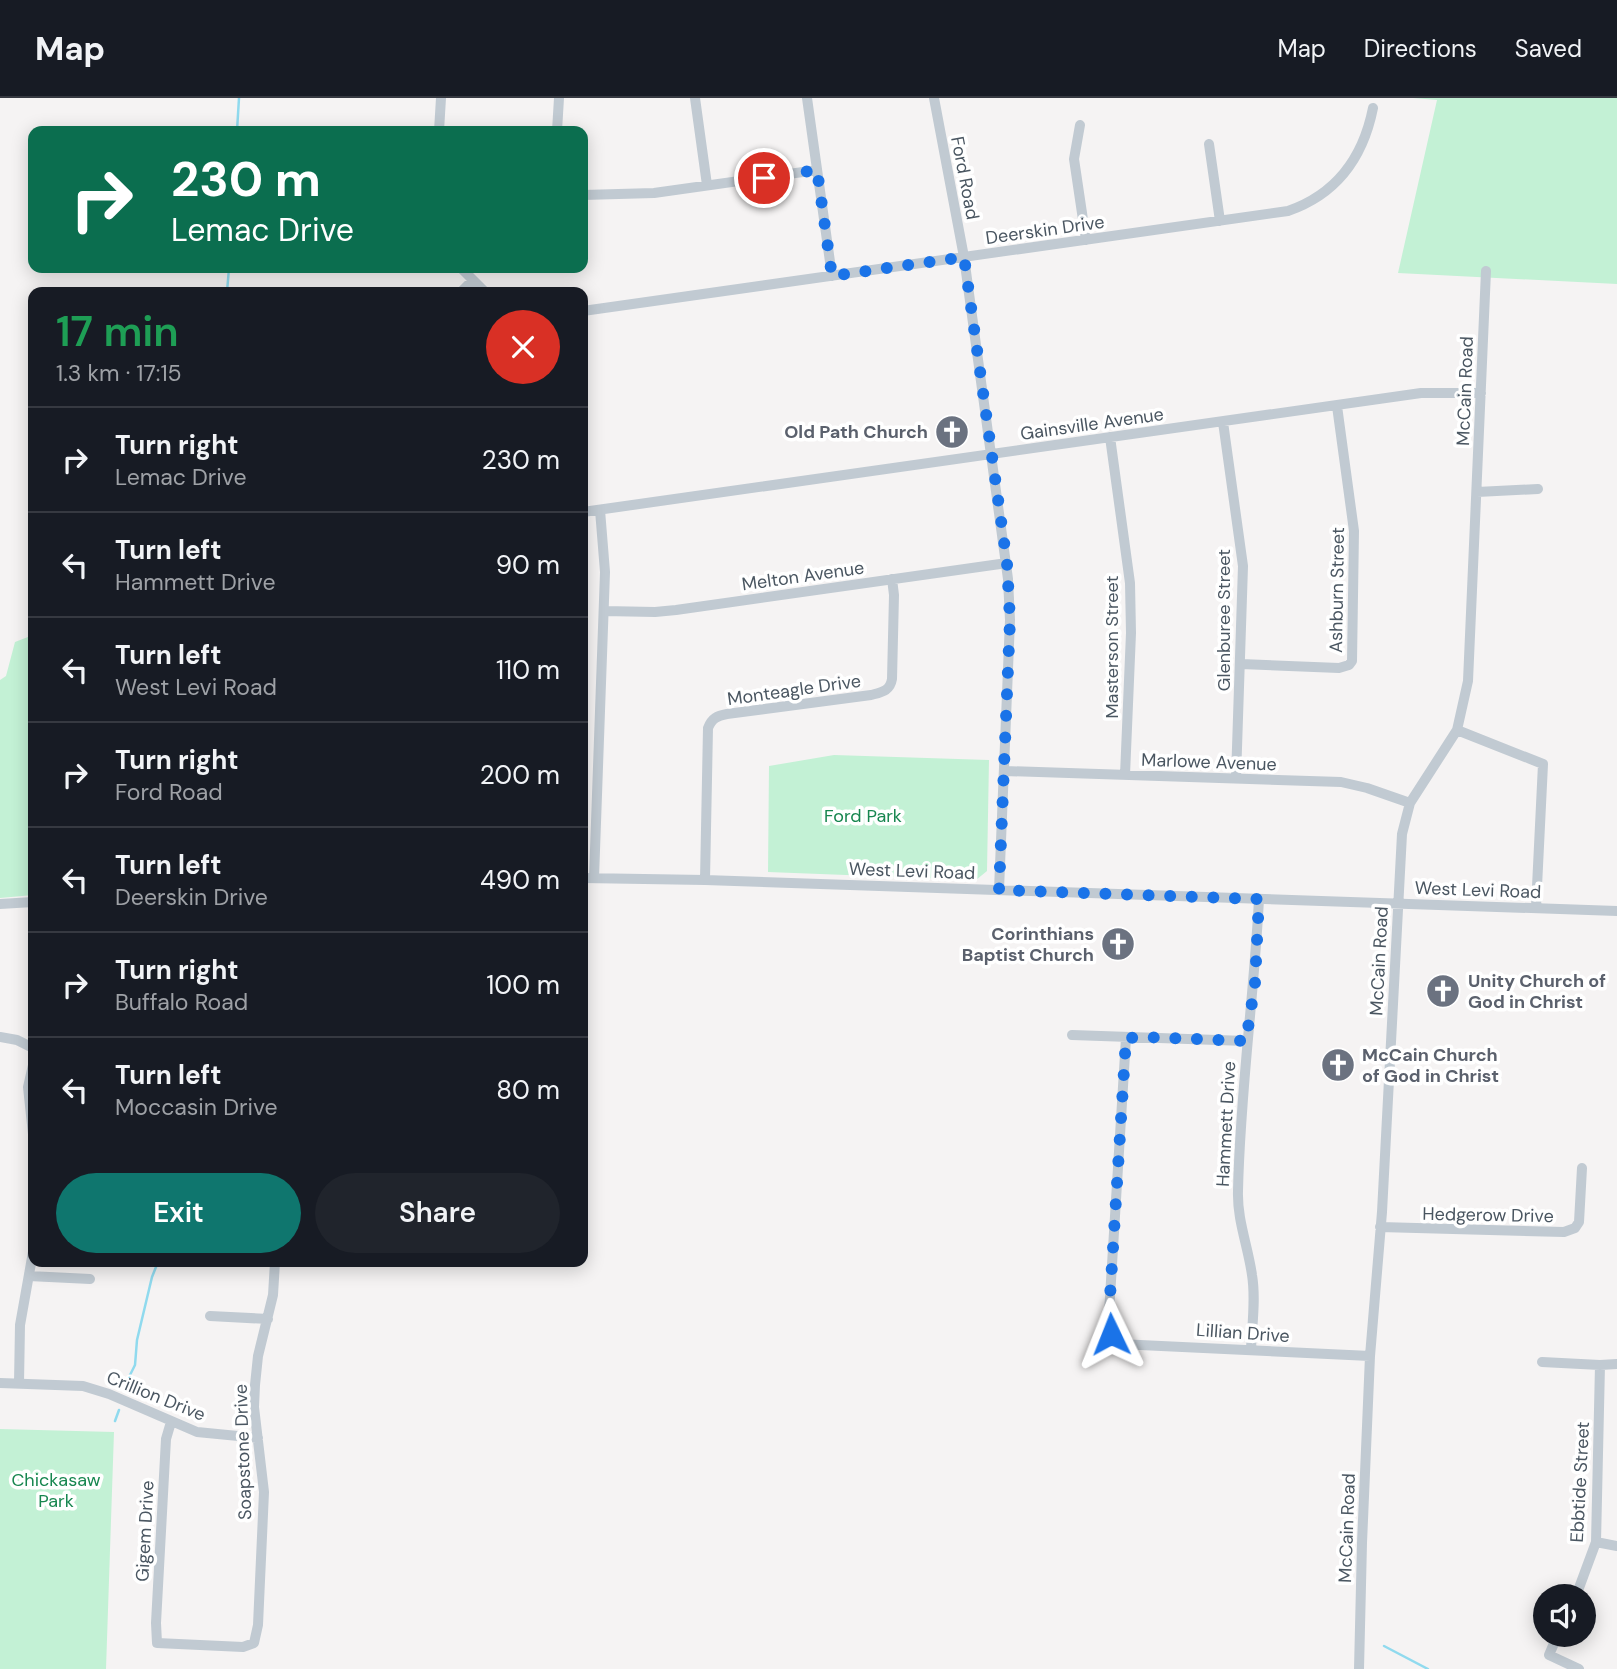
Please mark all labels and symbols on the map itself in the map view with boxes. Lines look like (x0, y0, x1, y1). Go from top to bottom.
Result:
street label: Ford Road (945, 134, 985, 222)
pin (734, 148, 794, 208)
street label: Deerskin Drive (984, 210, 1106, 250)
street label: McCain Road (1451, 336, 1479, 446)
street label: Gainsville Avenue (1019, 402, 1165, 446)
church icon: Old Path Church (933, 413, 971, 451)
place label: Old Path Church (784, 420, 928, 444)
street label: Ashburn Street (1324, 527, 1350, 653)
street label: Glenburee Street (1212, 549, 1236, 691)
street label: Melton Avenue (740, 556, 866, 596)
street label: Masterson Street (1100, 575, 1124, 719)
street label: Monteagle Drive (726, 669, 862, 711)
street label: Marlowe Avenue (1141, 748, 1277, 776)
park label: Ford Park (824, 804, 902, 828)
street label: West Levi Road (848, 857, 976, 885)
street label: West Levi Road (1414, 876, 1542, 904)
street label: McCain Road (1364, 906, 1394, 1016)
place label: Corinthians Baptist Church (962, 922, 1094, 967)
church icon: Corinthians Baptist Church (1099, 925, 1137, 963)
place label: Unity Church of God in Christ (1468, 969, 1606, 1014)
church icon: Unity Church of God in Christ (1424, 972, 1462, 1010)
place label: McCain Church of God in Christ (1362, 1043, 1499, 1088)
church icon: McCain Church of God in Christ (1319, 1046, 1357, 1084)
street label: Hammett Drive (1211, 1061, 1241, 1187)
street label: Hedgerow Drive (1422, 1202, 1554, 1228)
position arrow (1074, 1297, 1148, 1371)
street label: Lillian Drive (1195, 1318, 1291, 1348)
street label: Crillion Drive (103, 1365, 209, 1427)
street label: Soapstone Drive (229, 1383, 257, 1521)
street label: Ebbtide Street (1565, 1421, 1595, 1543)
park label: Chickasaw Park (11, 1468, 101, 1513)
street label: McCain Road (1333, 1473, 1361, 1583)
street label: Gigem Drive (130, 1480, 160, 1582)

